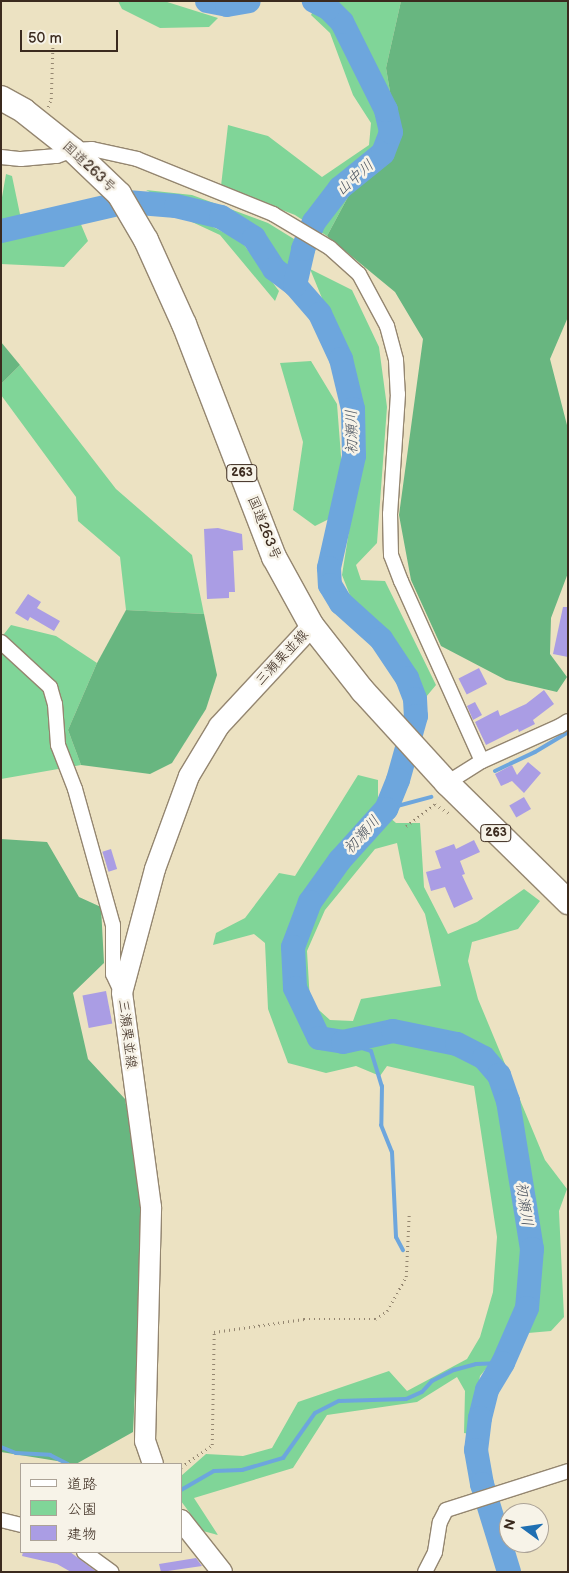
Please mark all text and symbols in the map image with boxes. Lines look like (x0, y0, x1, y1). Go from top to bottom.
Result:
scale bar (22, 20, 120, 52)
text: 50 m (28, 29, 62, 48)
street label: 国道263号 (59, 138, 119, 196)
water label: 山中川 (332, 156, 378, 200)
water label: 初瀬川 (343, 409, 361, 455)
road number: 263 (226, 463, 258, 482)
street label: 国道263号 (244, 494, 284, 562)
street label: 三瀬栗並線 (252, 627, 312, 689)
water label: 初瀬川 (340, 812, 384, 858)
road number: 263 (480, 824, 512, 842)
street label: 三瀬栗並線 (114, 998, 140, 1070)
water label: 初瀬川 (512, 1180, 536, 1228)
legend (20, 1463, 182, 1553)
text: 道路 (67, 1475, 97, 1494)
text: 公園 (67, 1500, 97, 1519)
north arrow (499, 1503, 549, 1553)
text: N (500, 1517, 519, 1532)
text: 建物 (67, 1525, 97, 1544)

